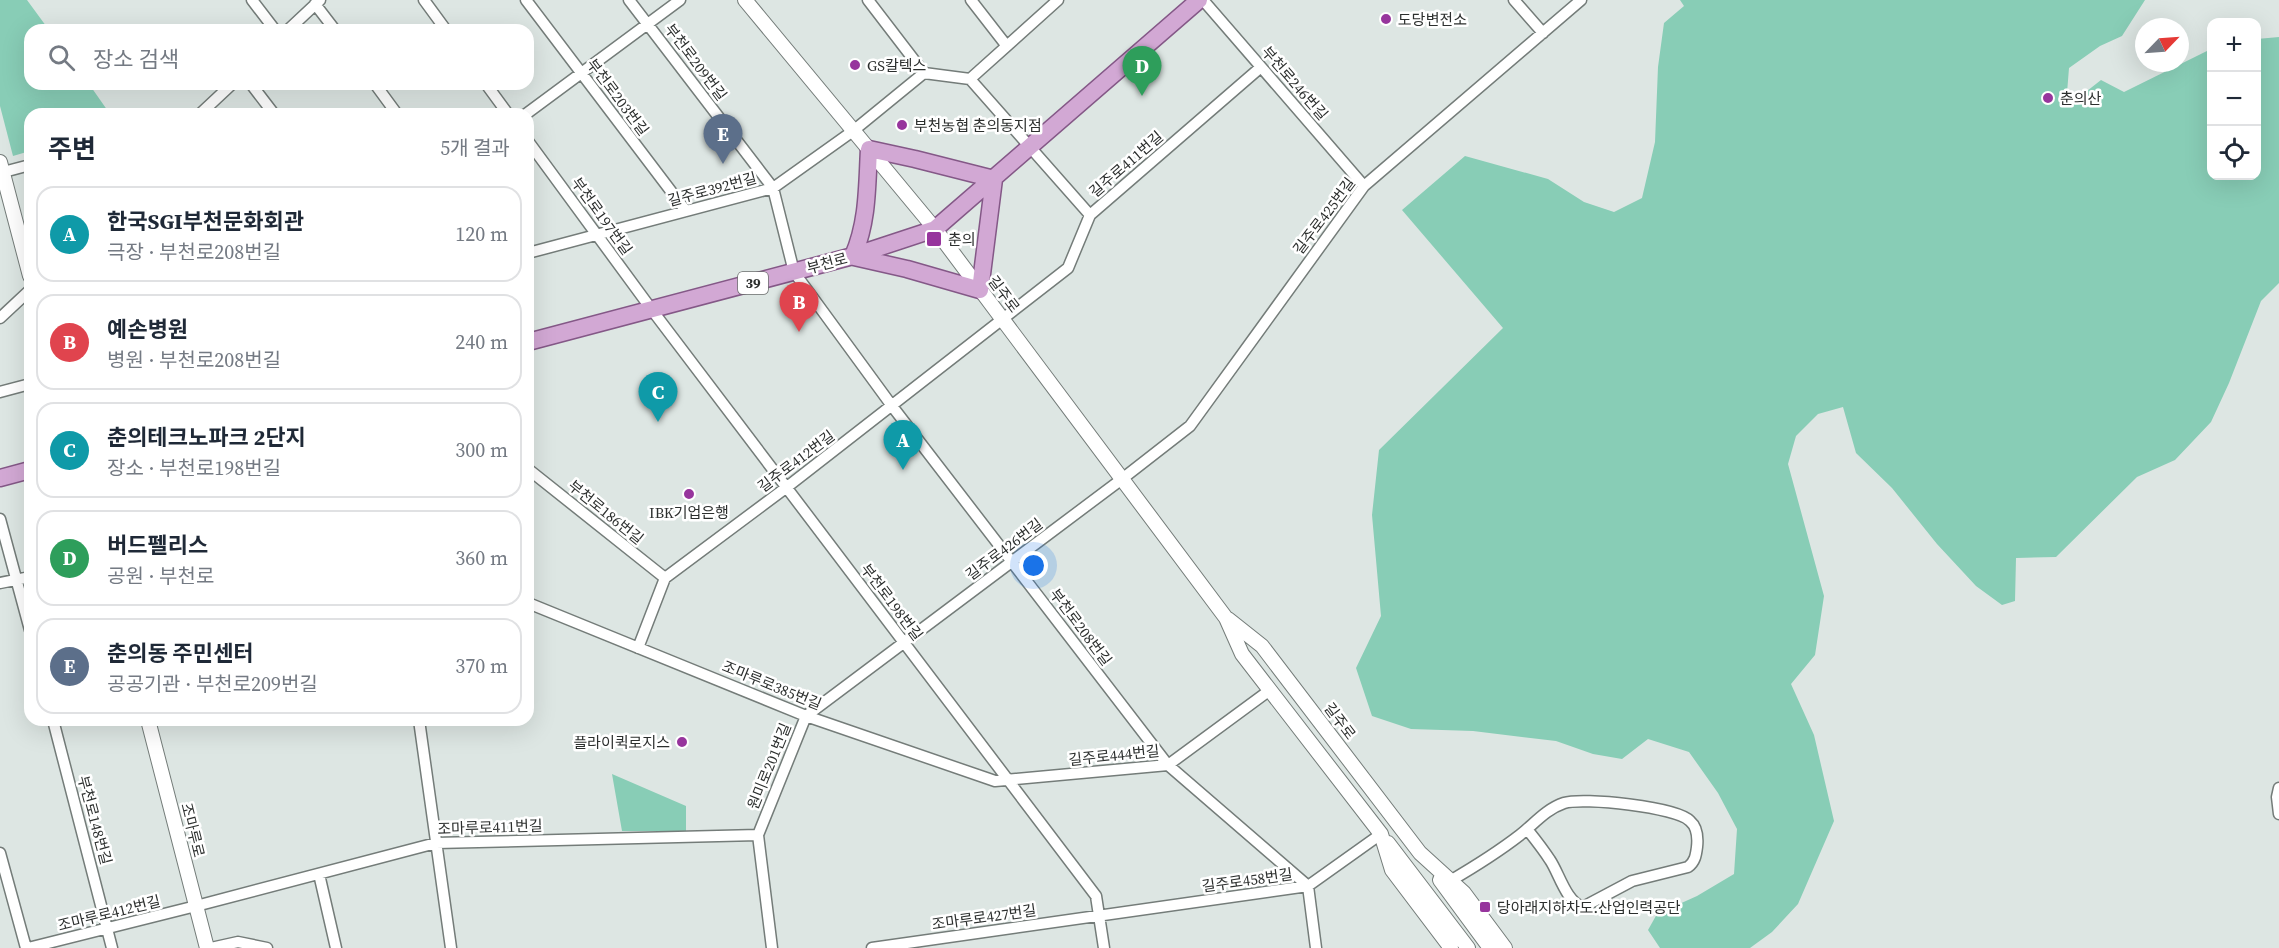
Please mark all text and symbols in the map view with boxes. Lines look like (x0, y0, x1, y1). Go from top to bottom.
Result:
place label: 도당변전소 (1398, 9, 1467, 30)
marker: 도당변전소 (1379, 12, 1393, 26)
north arrow (2135, 18, 2189, 72)
map controls (2207, 18, 2261, 180)
button: + (2207, 18, 2261, 72)
street label: 부천로209번길 (660, 19, 732, 105)
search box (24, 24, 534, 90)
icon: search (45, 41, 78, 74)
street label: 부천로246번길 (1257, 42, 1333, 124)
text: 장소 검색 (93, 44, 179, 74)
pin: D (1122, 46, 1162, 96)
street label: 부천로203번길 (582, 54, 654, 140)
place label: GS칼텍스 (867, 55, 927, 76)
marker: GS칼텍스 (848, 58, 862, 72)
button: − (2207, 72, 2261, 126)
place label: 춘의산 (2060, 88, 2102, 109)
marker: 춘의산 (2041, 91, 2055, 105)
pin: E (704, 114, 742, 164)
place label: 부천농협 춘의동지점 (914, 115, 1042, 136)
marker: 부천농협 춘의동지점 (895, 118, 909, 132)
street label: 길주로411번길 (1085, 126, 1167, 202)
button: locate (2207, 126, 2261, 180)
text: 주변 (48, 131, 96, 167)
text: 5개 결과 (440, 134, 510, 162)
street label: 길주로392번길 (665, 167, 759, 211)
street label: 부천로197번길 (567, 173, 637, 259)
street label: 길주로425번길 (1288, 173, 1360, 259)
text: 한국SGI부천문화회관 (107, 206, 304, 236)
text: A (63, 220, 76, 248)
text: 120 m (455, 220, 508, 248)
place label: 춘의 (948, 229, 976, 250)
marker: 춘의 (925, 230, 943, 248)
text: 극장 · 부천로208번길 (107, 238, 281, 266)
street label: 부천로 (804, 247, 850, 279)
street label: 길주로 (983, 271, 1025, 317)
road number: 39 (738, 272, 768, 294)
pin: B (780, 282, 818, 332)
text: 예손병원 (107, 314, 188, 344)
text: B (63, 328, 76, 356)
text: 240 m (455, 328, 508, 356)
text: 병원 · 부천로208번길 (107, 346, 281, 374)
pin: C (638, 372, 678, 422)
pin: A (884, 420, 922, 470)
text: 춘의테크노파크 2단지 (107, 422, 306, 452)
street label: 길주로412번길 (753, 425, 839, 497)
text: C (63, 436, 76, 464)
text: 300 m (455, 436, 508, 464)
text: 장소 · 부천로198번길 (107, 454, 281, 482)
street label: 부천로186번길 (564, 475, 648, 549)
marker: IBK기업은행 (682, 487, 696, 501)
place label: IBK기업은행 (649, 502, 729, 523)
street label: 길주로426번길 (961, 513, 1047, 585)
text: 버드펠리스 (107, 530, 208, 560)
text: D (62, 544, 77, 572)
text: 360 m (455, 544, 508, 572)
your location (1019, 551, 1048, 580)
street label: 부천로198번길 (856, 559, 928, 645)
text: 공원 · 부천로 (107, 562, 214, 590)
street label: 부천로208번길 (1045, 584, 1117, 670)
text: 춘의동 주민센터 (107, 638, 253, 668)
text: E (64, 652, 75, 680)
text: 370 m (455, 652, 508, 680)
street label: 조마루로385번길 (719, 656, 825, 714)
text: 공공기관 · 부천로209번길 (107, 670, 318, 698)
street label: 길주로 (1319, 698, 1361, 744)
street label: 원미로201번길 (742, 720, 796, 812)
place label: 플라이퀵로지스 (573, 732, 670, 753)
marker: 플라이퀵로지스 (675, 735, 689, 749)
street label: 길주로444번길 (1067, 740, 1161, 770)
street label: 부천로148번길 (73, 773, 117, 867)
street label: 조마루로 (176, 801, 210, 859)
street label: 조마루로411번길 (437, 815, 543, 839)
street label: 길주로458번길 (1200, 863, 1294, 897)
street label: 조마루로412번길 (55, 890, 163, 936)
place label: 당아래지하차도.산업인력공단 (1497, 897, 1681, 918)
street label: 조마루로427번길 (930, 899, 1038, 935)
marker: 당아래지하차도.산업인력공단 (1478, 900, 1492, 914)

